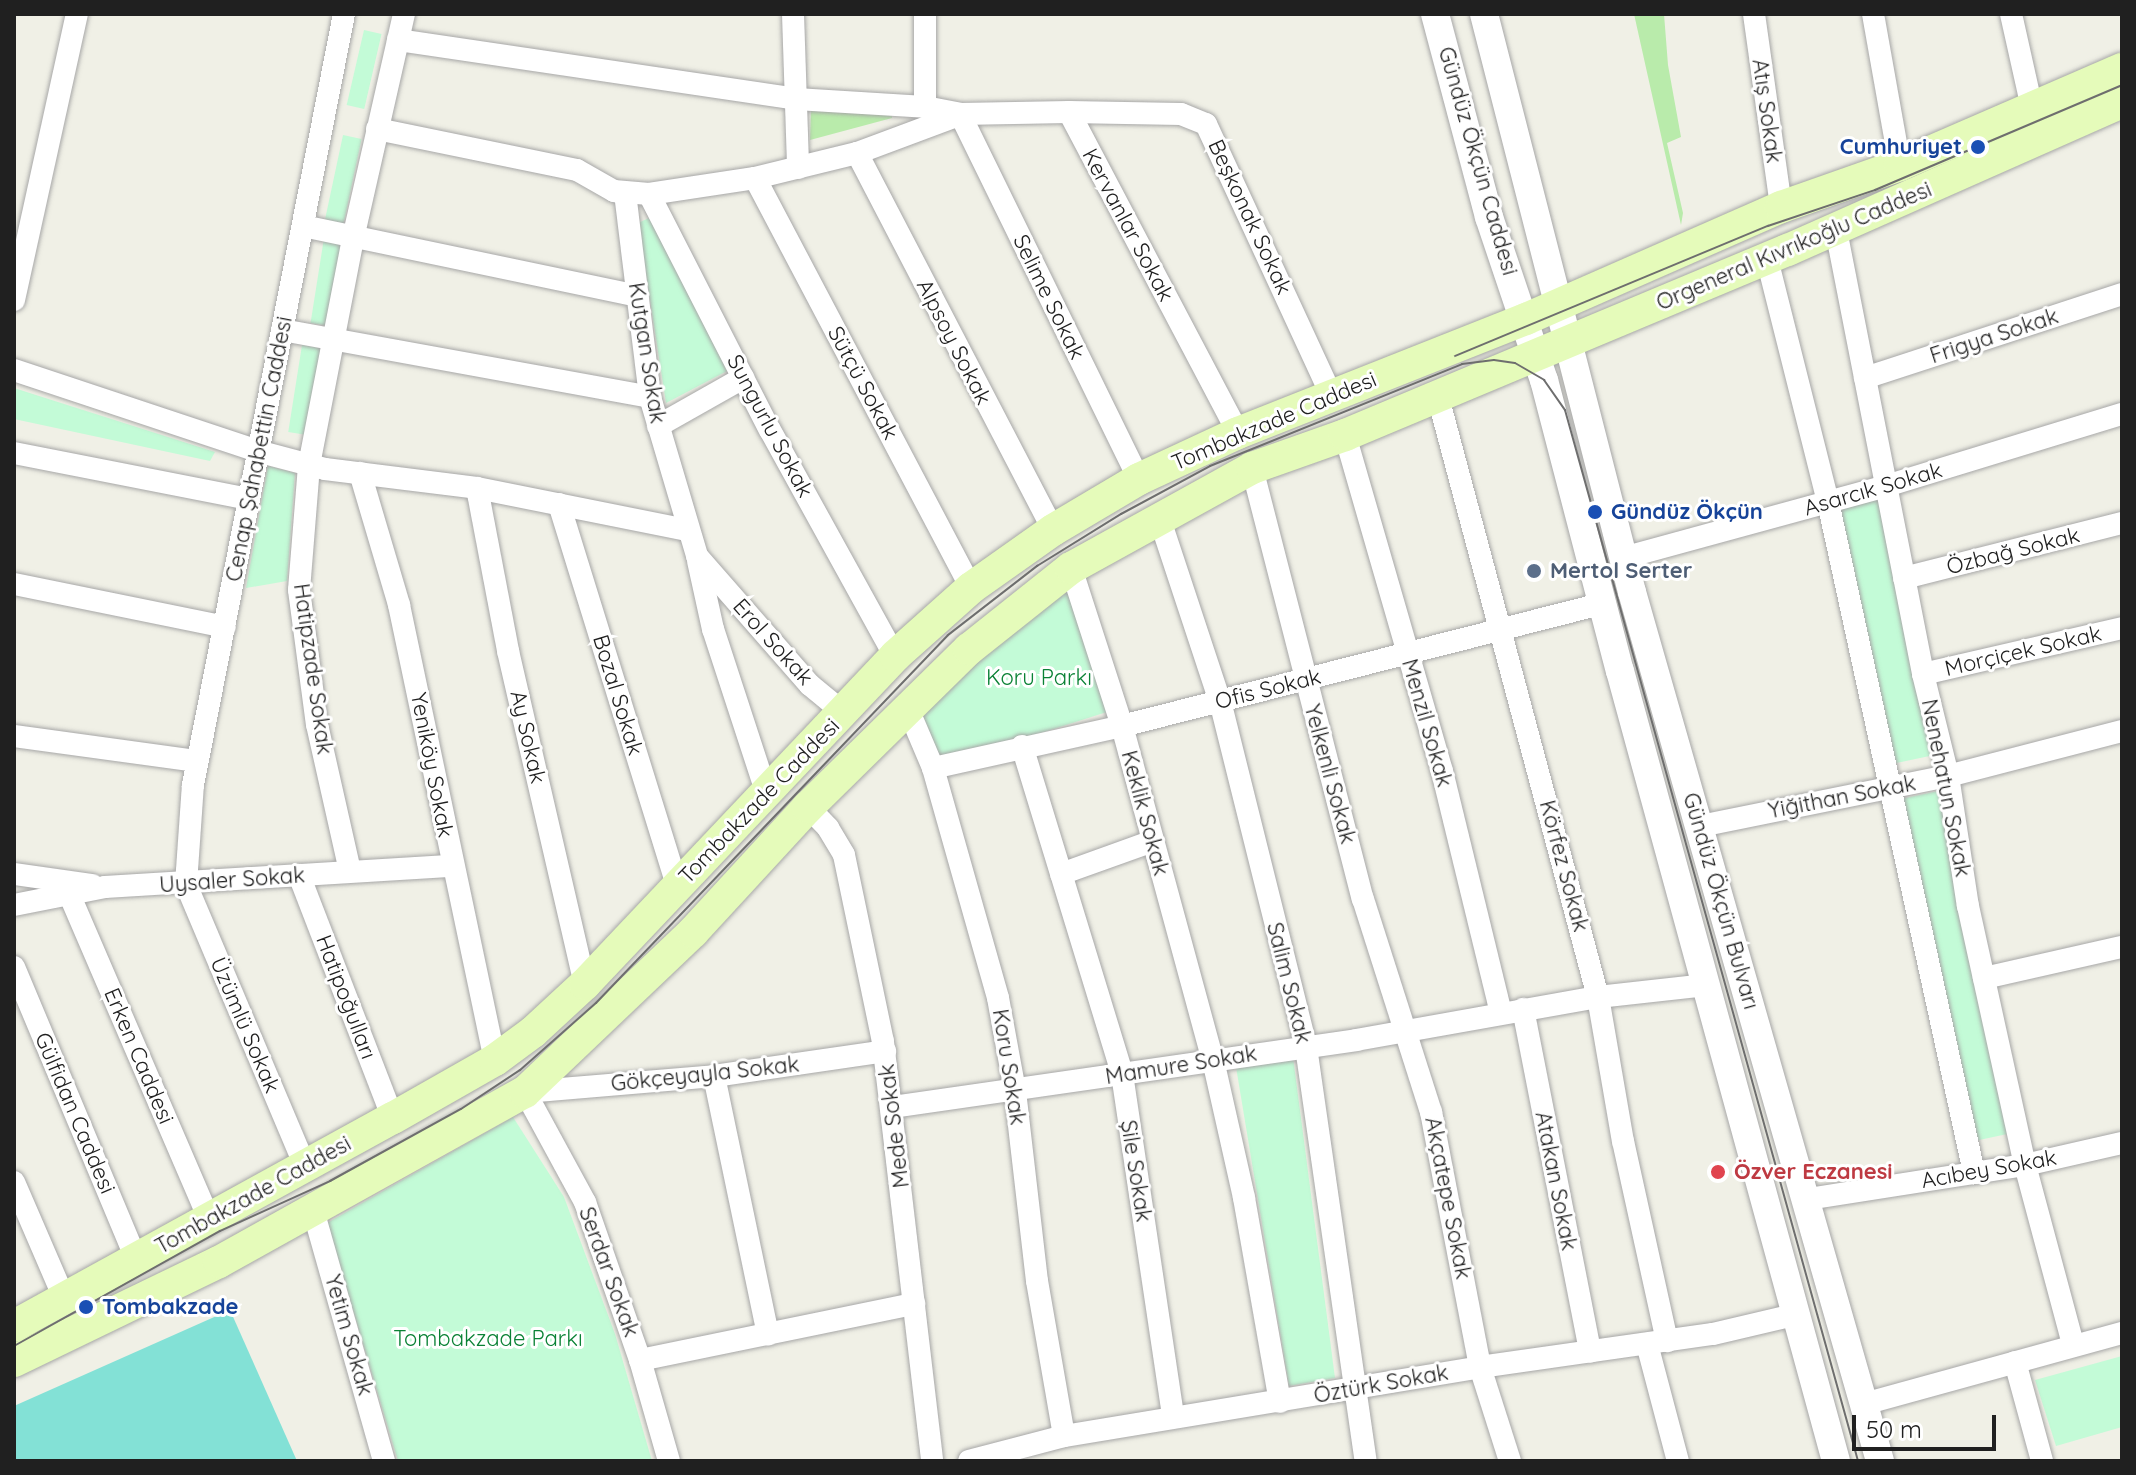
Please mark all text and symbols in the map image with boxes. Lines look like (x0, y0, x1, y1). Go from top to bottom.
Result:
street label: Gündüz Ökçün Caddesi (1433, 44, 1523, 278)
street label: Atış Sokak (1747, 57, 1787, 165)
place label: Cumhuriyet (1840, 134, 1962, 160)
street label: Beşkonak Sokak (1203, 135, 1297, 299)
marker: Cumhuriyet (1969, 138, 1987, 156)
street label: Kervanlar Sokak (1077, 144, 1179, 306)
street label: Orgeneral Kıvrıkoğlu Caddesi (1652, 176, 1936, 316)
street label: Selime Sokak (1007, 230, 1091, 364)
street label: Alpsoy Sokak (911, 275, 997, 409)
street label: Kutgan Sokak (623, 281, 671, 425)
street label: Frigya Sokak (1926, 303, 2062, 369)
street label: Cenap Şahabettin Caddesi (220, 314, 298, 584)
street label: Sütçü Sokak (822, 322, 904, 444)
street label: Sungurlu Sokak (721, 350, 819, 502)
street label: Tombakzade Caddesi (1168, 366, 1380, 476)
street label: Asarcık Sokak (1801, 457, 1945, 521)
place label: Gündüz Ökçün (1611, 499, 1763, 525)
marker: Gündüz Ökçün (1586, 503, 1604, 521)
street label: Özbağ Sokak (1944, 522, 2082, 580)
place label: Mertol Serter (1550, 558, 1692, 584)
marker: Mertol Serter (1525, 562, 1543, 580)
street label: Hatipzade Sokak (288, 582, 338, 756)
street label: Erol Sokak (727, 593, 819, 691)
street label: Morçiçek Sokak (1942, 620, 2104, 682)
street label: Bozal Sokak (587, 631, 649, 759)
street label: Menzil Sokak (1396, 656, 1458, 790)
street label: Ofis Sokak (1212, 663, 1324, 715)
park label: Koru Parkı (986, 665, 1092, 691)
street label: Ay Sokak (504, 688, 552, 786)
street label: Yeniköy Sokak (405, 690, 459, 840)
street label: Nenehatun Sokak (1916, 697, 1976, 879)
street label: Yelkenli Sokak (1299, 701, 1361, 847)
street label: Tombakzade Caddesi (673, 713, 845, 889)
street label: Keklik Sokak (1116, 748, 1174, 878)
street label: Yiğithan Sokak (1766, 770, 1918, 824)
street label: Gündüz Ökçün Bulvarı (1677, 790, 1765, 1012)
street label: Körfez Sokak (1534, 797, 1594, 935)
street label: Uysaler Sokak (158, 862, 306, 898)
street label: Salim Sokak (1261, 920, 1317, 1046)
street label: Hatipoğulları (310, 931, 382, 1063)
street label: Üzümlü Sokak (205, 953, 285, 1097)
street label: Erken Caddesi (98, 984, 180, 1128)
street label: Koru Sokak (987, 1007, 1031, 1127)
street label: Gülfidan Caddesi (29, 1028, 121, 1198)
street label: Mamure Sokak (1103, 1040, 1259, 1090)
street label: Gökçeyayla Sokak (610, 1051, 800, 1097)
street label: Mede Sokak (873, 1062, 915, 1190)
street label: Atakan Sokak (1530, 1109, 1582, 1253)
street label: Akçatepe Sokak (1419, 1115, 1477, 1281)
street label: Şile Sokak (1115, 1118, 1157, 1224)
street label: Tombakzade Caddesi (150, 1130, 356, 1260)
street label: Acıbey Sokak (1919, 1144, 2059, 1194)
place label: Özver Eczanesi (1734, 1159, 1893, 1185)
marker: Özver Eczanesi (1709, 1163, 1727, 1181)
street label: Serdar Sokak (573, 1203, 645, 1341)
street label: Yetim Sokak (319, 1272, 379, 1398)
place label: Tombakzade (102, 1294, 239, 1320)
marker: Tombakzade (77, 1298, 95, 1316)
park label: Tombakzade Parkı (393, 1326, 583, 1352)
street label: Öztürk Sokak (1312, 1359, 1450, 1409)
scale bar (1856, 1399, 2000, 1449)
text: 50 m (1866, 1414, 1922, 1444)

